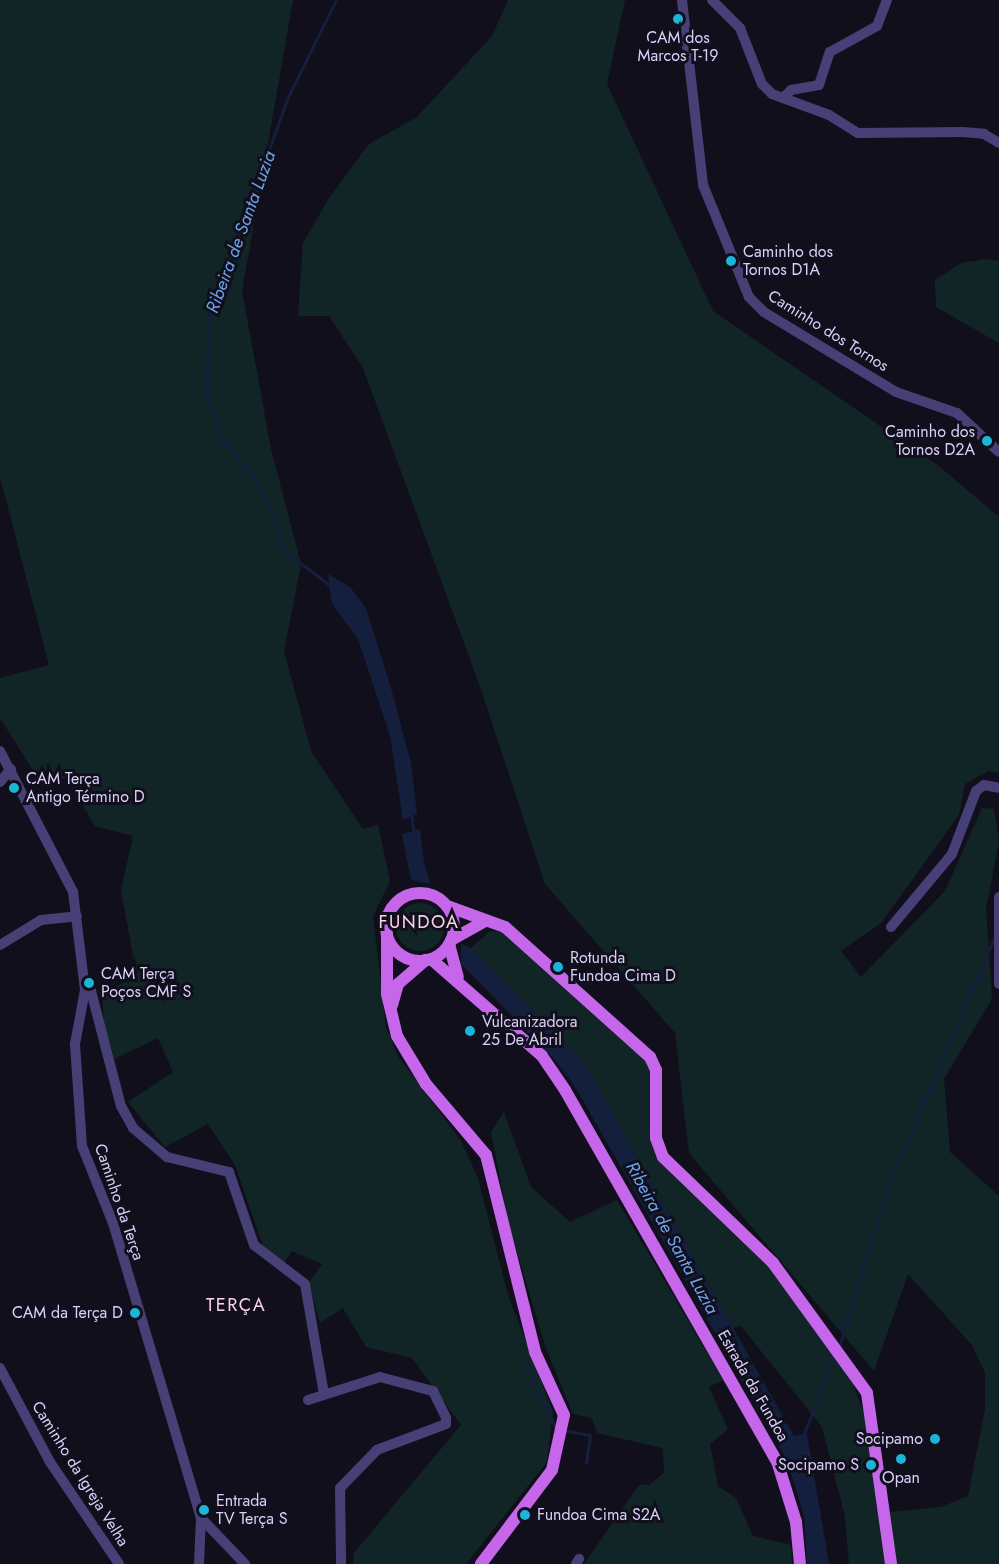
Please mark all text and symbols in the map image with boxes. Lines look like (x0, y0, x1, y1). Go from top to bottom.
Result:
marker: CAM dos Marcos T-19 (671, 12, 685, 26)
place label: CAM dos Marcos T-19 (638, 28, 718, 66)
water label: Ribeira de Santa Luzia (202, 148, 280, 316)
place label: Caminho dos Tornos D1A (743, 242, 833, 280)
marker: Caminho dos Tornos D1A (724, 254, 738, 268)
street label: Caminho dos Tornos (764, 286, 892, 376)
place label: Caminho dos Tornos D2A (885, 422, 975, 460)
marker: Caminho dos Tornos D2A (980, 434, 994, 448)
place label: CAM Terça Antigo Término D (26, 769, 145, 807)
marker: CAM Terça Antigo Término D (7, 781, 21, 795)
district label: FUNDOA (378, 911, 460, 933)
place label: Rotunda Fundoa Cima D (570, 948, 676, 986)
marker: Rotunda Fundoa Cima D (551, 960, 565, 974)
place label: CAM Terça Poços CMF S (101, 964, 191, 1002)
marker: CAM Terça Poços CMF S (82, 976, 96, 990)
place label: Vulcanizadora 25 De Abril (482, 1012, 578, 1050)
marker: Vulcanizadora 25 De Abril (463, 1024, 477, 1038)
street label: Caminho da Terça (90, 1141, 148, 1263)
water label: Ribeira de Santa Luzia (621, 1158, 723, 1318)
district label: TERÇA (206, 1294, 266, 1316)
place label: CAM da Terça D (12, 1303, 123, 1323)
marker: CAM da Terça D (128, 1306, 142, 1320)
street label: Estrada da Fundoa (713, 1327, 793, 1445)
street label: Caminho da Igreja Velha (27, 1398, 133, 1550)
place label: Socipamo (856, 1429, 923, 1449)
marker: Socipamo (928, 1432, 942, 1446)
marker: Opan (894, 1452, 908, 1466)
place label: Socipamo S (778, 1455, 859, 1475)
marker: Socipamo S (864, 1458, 878, 1472)
place label: Opan (882, 1468, 920, 1488)
place label: Entrada TV Terça S (216, 1491, 288, 1529)
marker: Entrada TV Terça S (197, 1503, 211, 1517)
place label: Fundoa Cima S2A (537, 1505, 660, 1525)
marker: Fundoa Cima S2A (518, 1508, 532, 1522)

